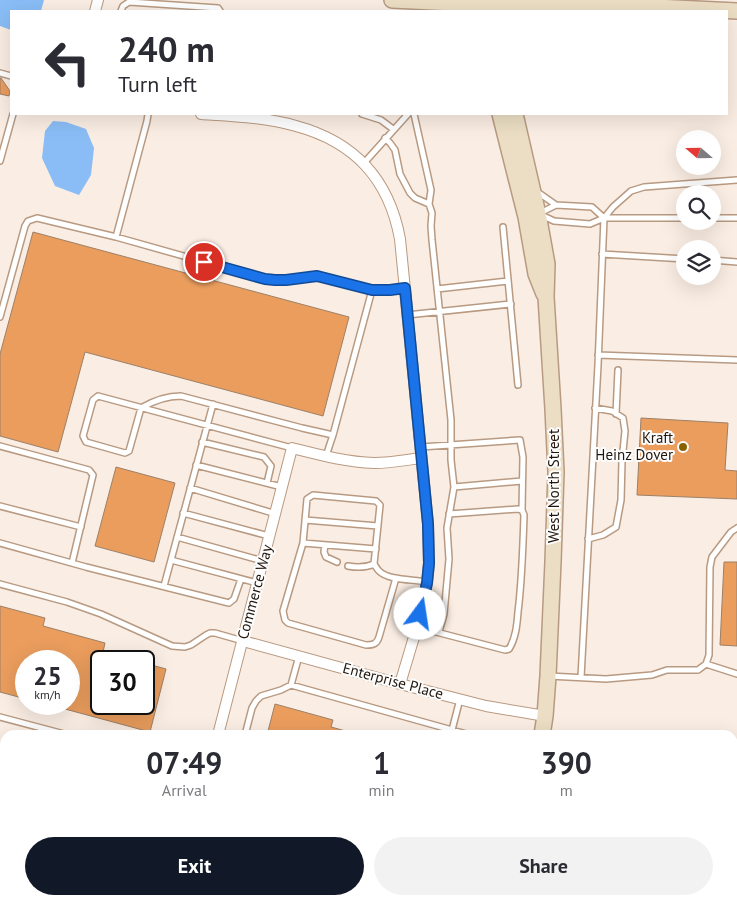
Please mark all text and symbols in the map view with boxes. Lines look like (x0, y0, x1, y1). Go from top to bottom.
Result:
text: 240 m (118, 26, 215, 72)
icon: left (35, 30, 100, 95)
text: Turn left (118, 70, 197, 98)
north arrow (676, 130, 721, 175)
map controls (676, 130, 721, 285)
button: search (676, 185, 721, 230)
button: layers (676, 240, 721, 285)
pin (183, 241, 225, 283)
icon: arrive (190, 248, 218, 276)
place label: Kraft Heinz Dover (595, 428, 673, 464)
street label: West North Street (544, 429, 563, 543)
marker: Kraft Heinz Dover (677, 441, 689, 453)
street label: Commerce Way (233, 542, 276, 641)
position arrow (393, 587, 445, 639)
speed limit sign: 30 (90, 650, 155, 715)
street label: Enterprise Place (341, 658, 445, 703)
text: 25 (33, 660, 62, 692)
text: km/h (34, 687, 61, 702)
text: 07:49 (146, 743, 222, 782)
text: 1 (373, 743, 390, 782)
text: 390 (541, 743, 592, 782)
text: Arrival (162, 780, 207, 800)
text: min (369, 780, 395, 800)
text: m (560, 780, 573, 800)
button: Exit (25, 837, 364, 895)
button: Share (374, 837, 713, 895)

